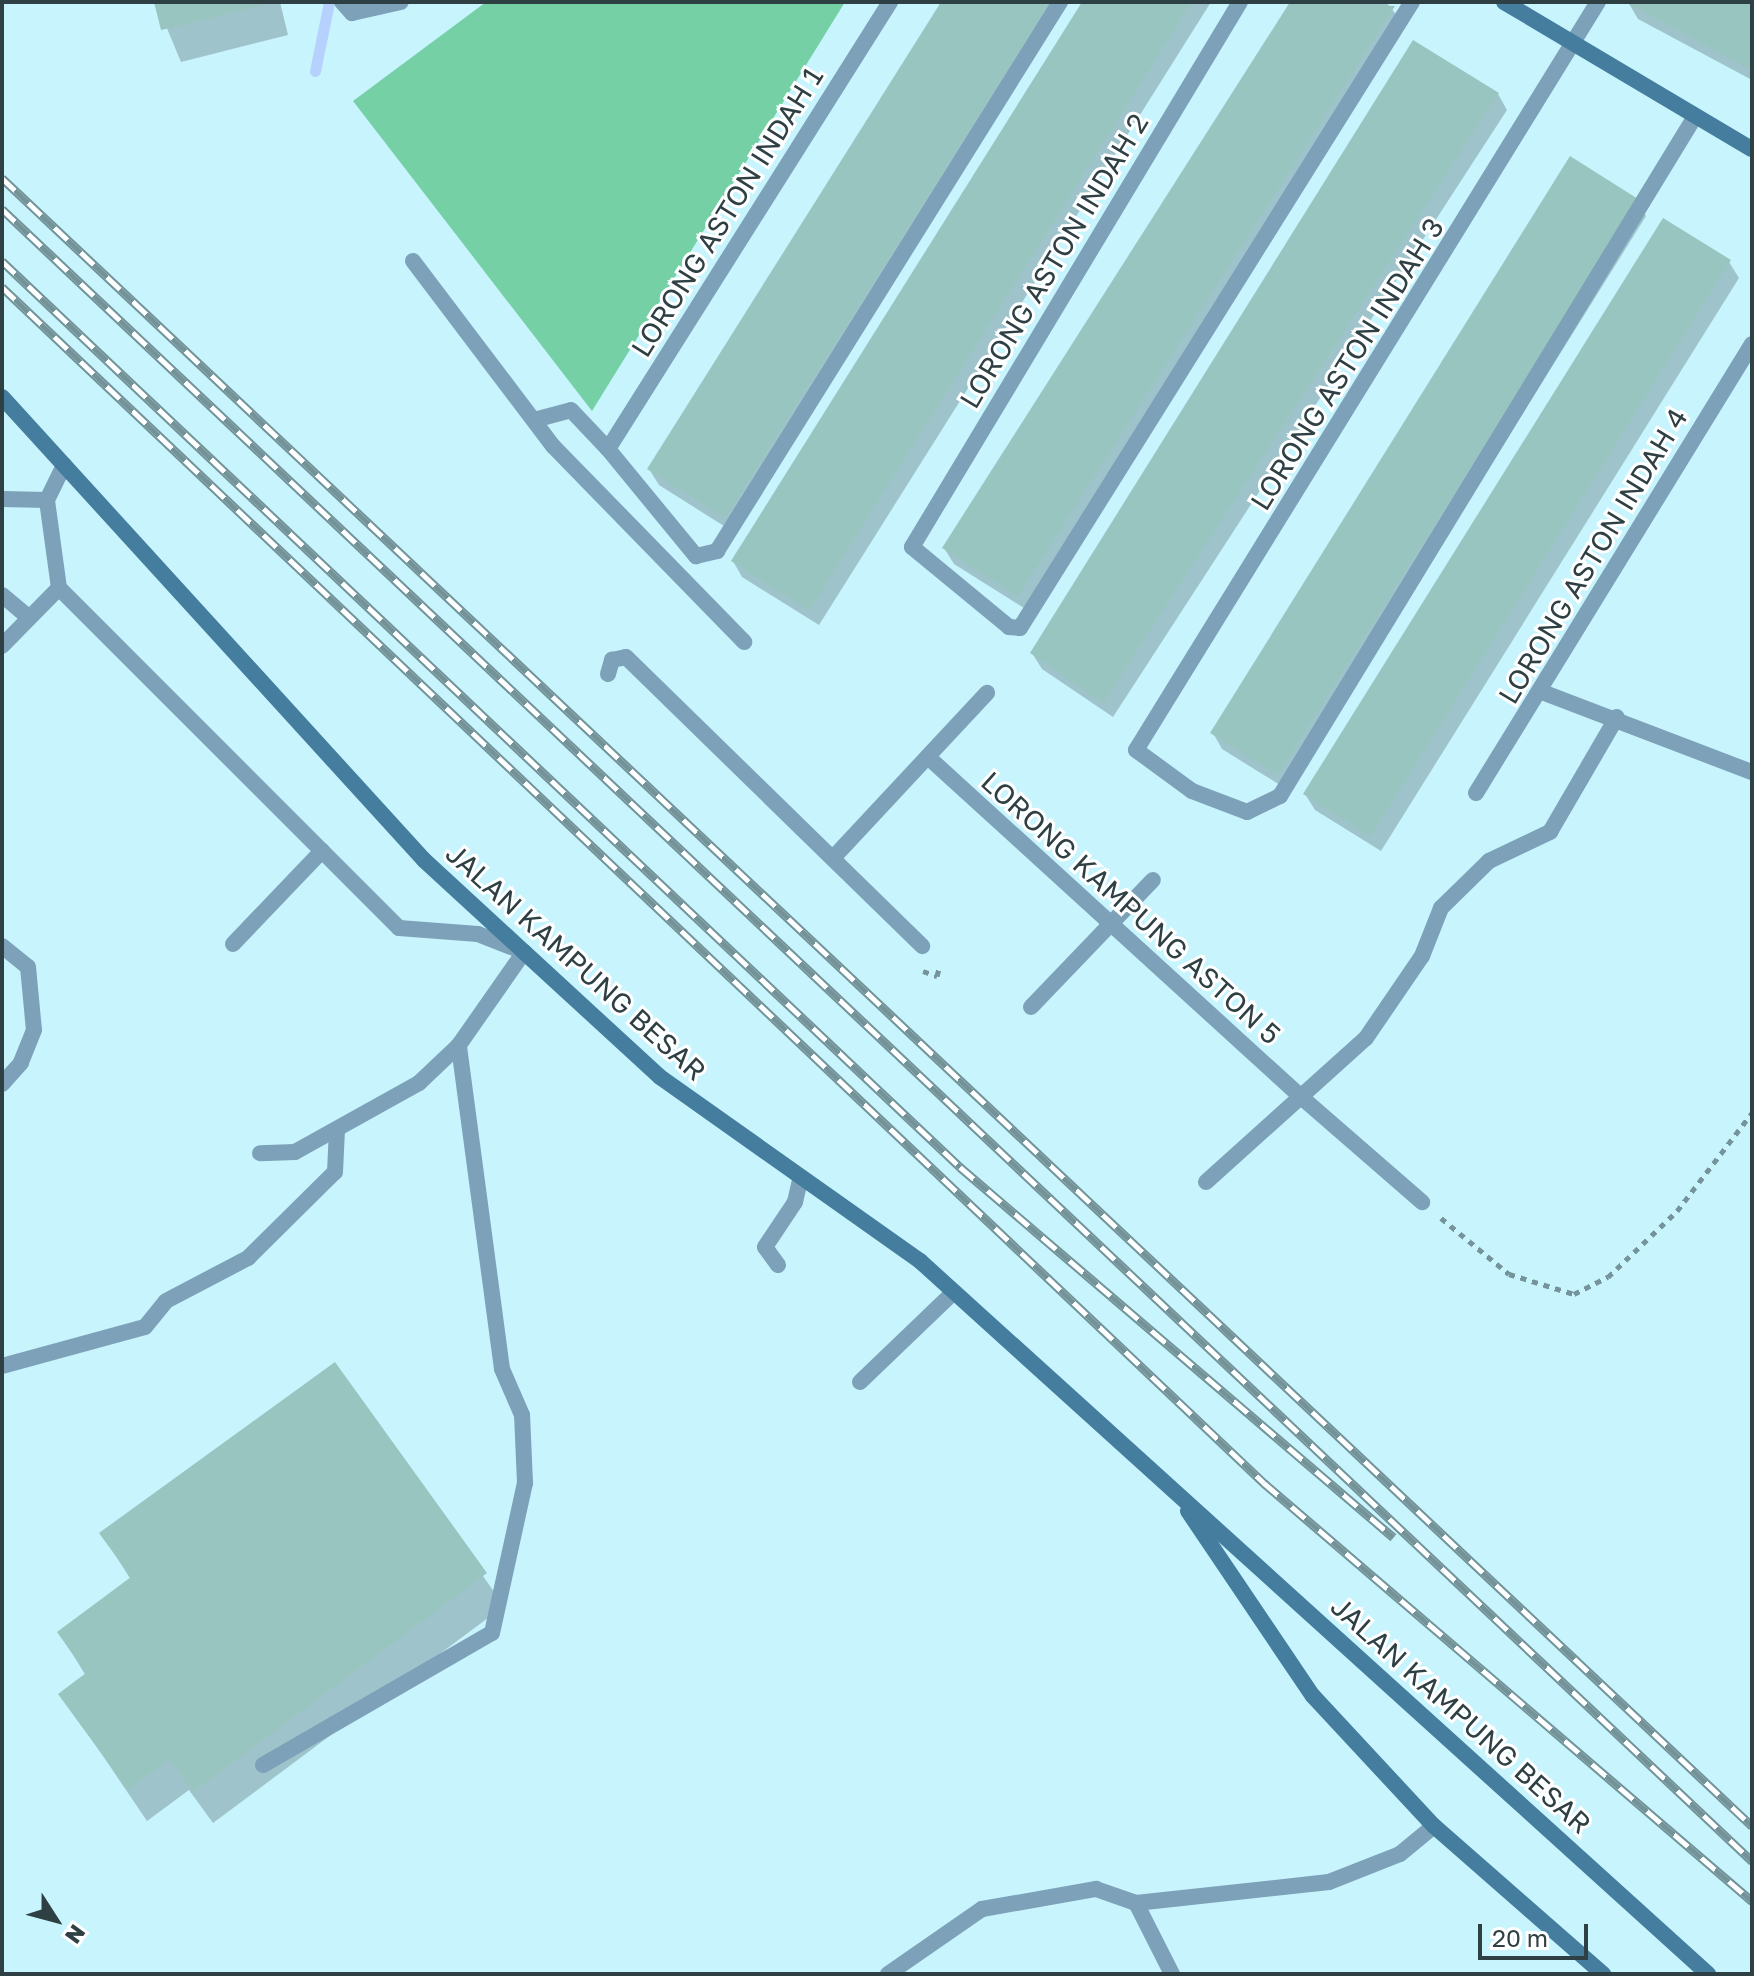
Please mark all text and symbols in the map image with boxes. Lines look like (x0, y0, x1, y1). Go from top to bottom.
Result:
street label: LORONG ASTON INDAH 1 (624, 61, 830, 363)
street label: LORONG ASTON INDAH 2 (953, 108, 1155, 414)
street label: LORONG ASTON INDAH 3 (1243, 212, 1451, 516)
street label: LORONG ASTON INDAH 4 (1491, 402, 1695, 710)
street label: LORONG KAMPUNG ASTON 5 (974, 765, 1288, 1051)
street label: JALAN KAMPUNG BESAR (439, 836, 713, 1088)
street label: JALAN KAMPUNG BESAR (1324, 1589, 1598, 1841)
north arrow (16, 1880, 96, 1960)
scale bar (1482, 1908, 1592, 1958)
text: N (60, 1920, 92, 1949)
text: 20 m (1492, 1923, 1548, 1952)

